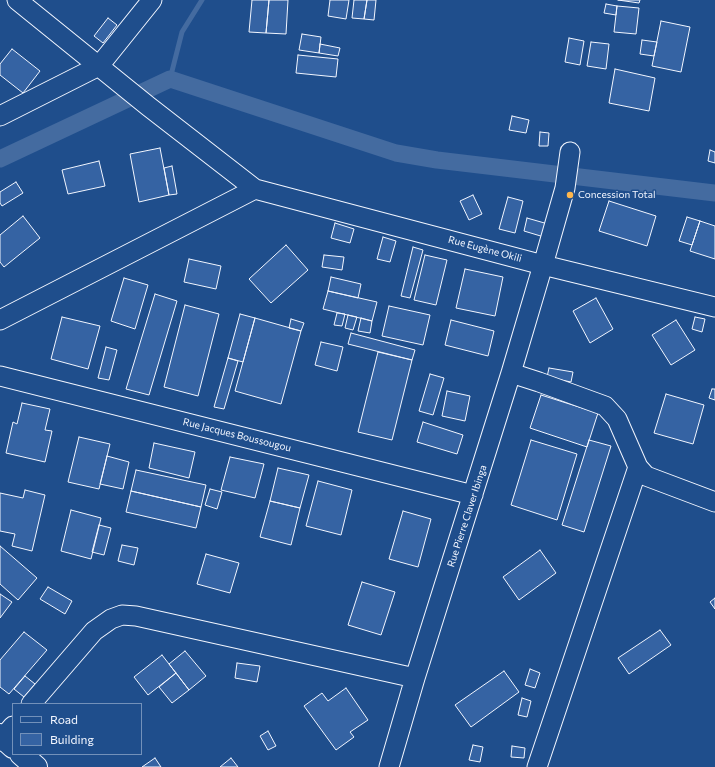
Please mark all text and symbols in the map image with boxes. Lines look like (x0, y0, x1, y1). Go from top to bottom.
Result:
place label: Concession Total (578, 189, 655, 201)
marker: Concession Total (565, 190, 575, 200)
street label: Rue Eugène Okili (447, 233, 523, 265)
street label: Rue Jacques Boussougou (182, 416, 292, 454)
street label: Rue Pierre Claver Ibinga (445, 463, 489, 569)
legend (12, 703, 142, 755)
text: Road (50, 712, 78, 726)
text: Building (50, 732, 94, 746)

